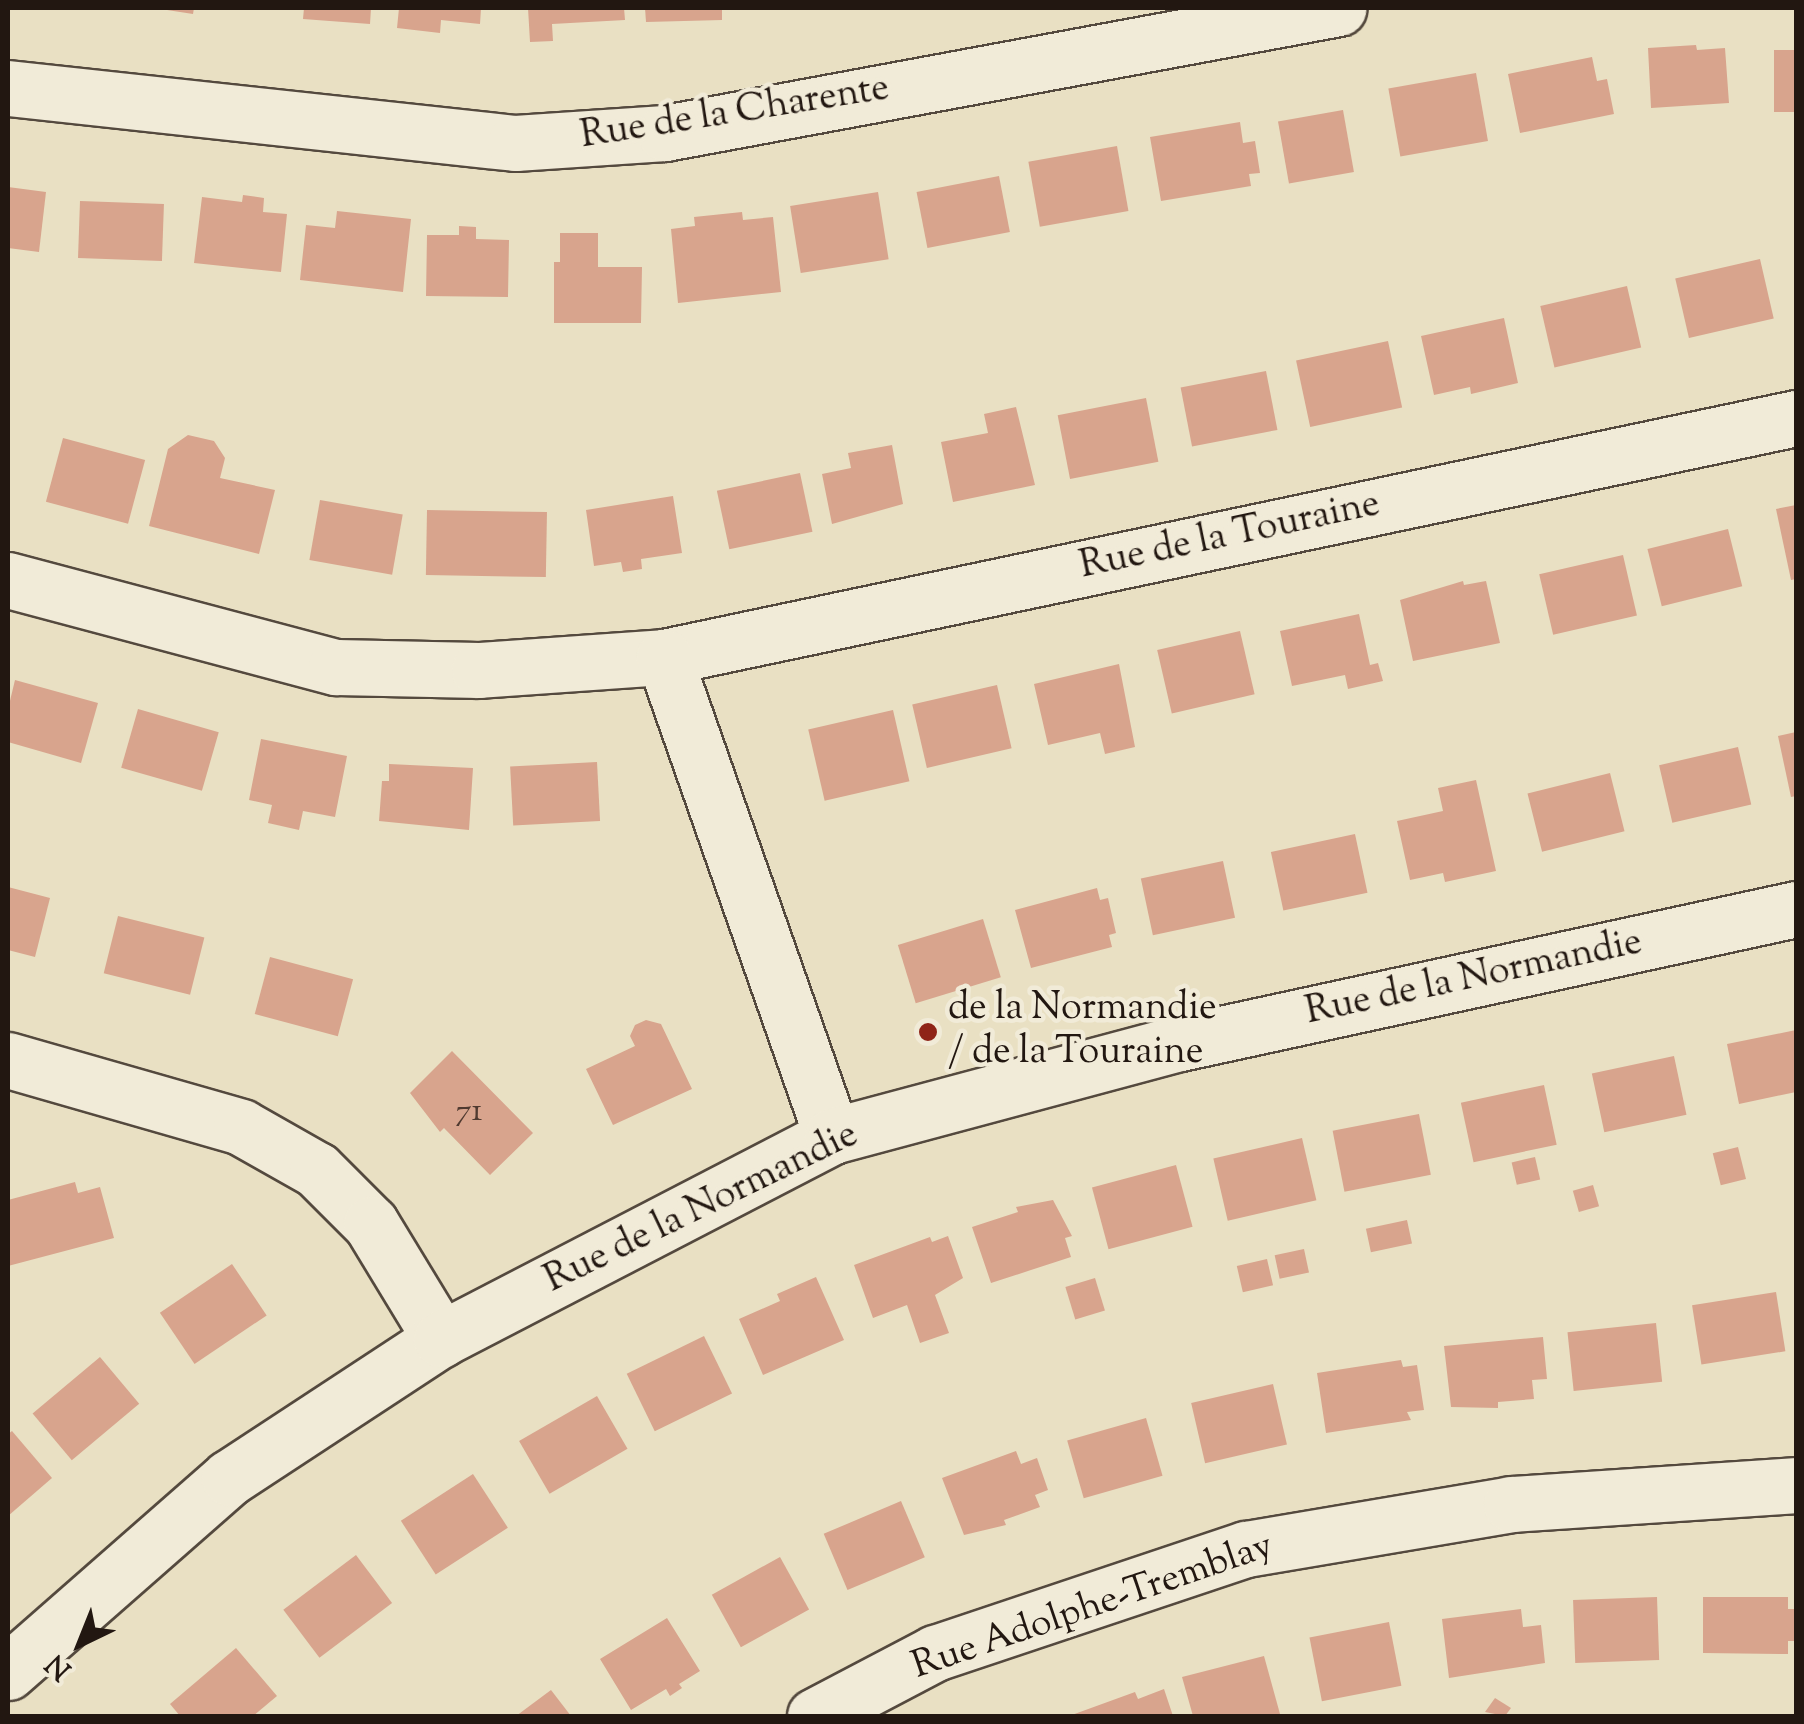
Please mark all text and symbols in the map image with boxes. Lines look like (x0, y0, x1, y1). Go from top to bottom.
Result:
street label: Rue de la Charente (578, 67, 892, 161)
street label: Rue de la Touraine (1076, 483, 1384, 591)
street label: Rue de la Normandie (1302, 921, 1646, 1037)
place label: de la Normandie / de la Touraine (948, 987, 1217, 1076)
marker: de la Normandie / de la Touraine (917, 1021, 939, 1043)
house number: 71 (456, 1093, 482, 1131)
street label: Rue de la Normandie (538, 1113, 866, 1305)
street label: Rue Adolphe-Tremblay (907, 1525, 1279, 1691)
north arrow (30, 1594, 130, 1694)
text: N (38, 1644, 81, 1688)

